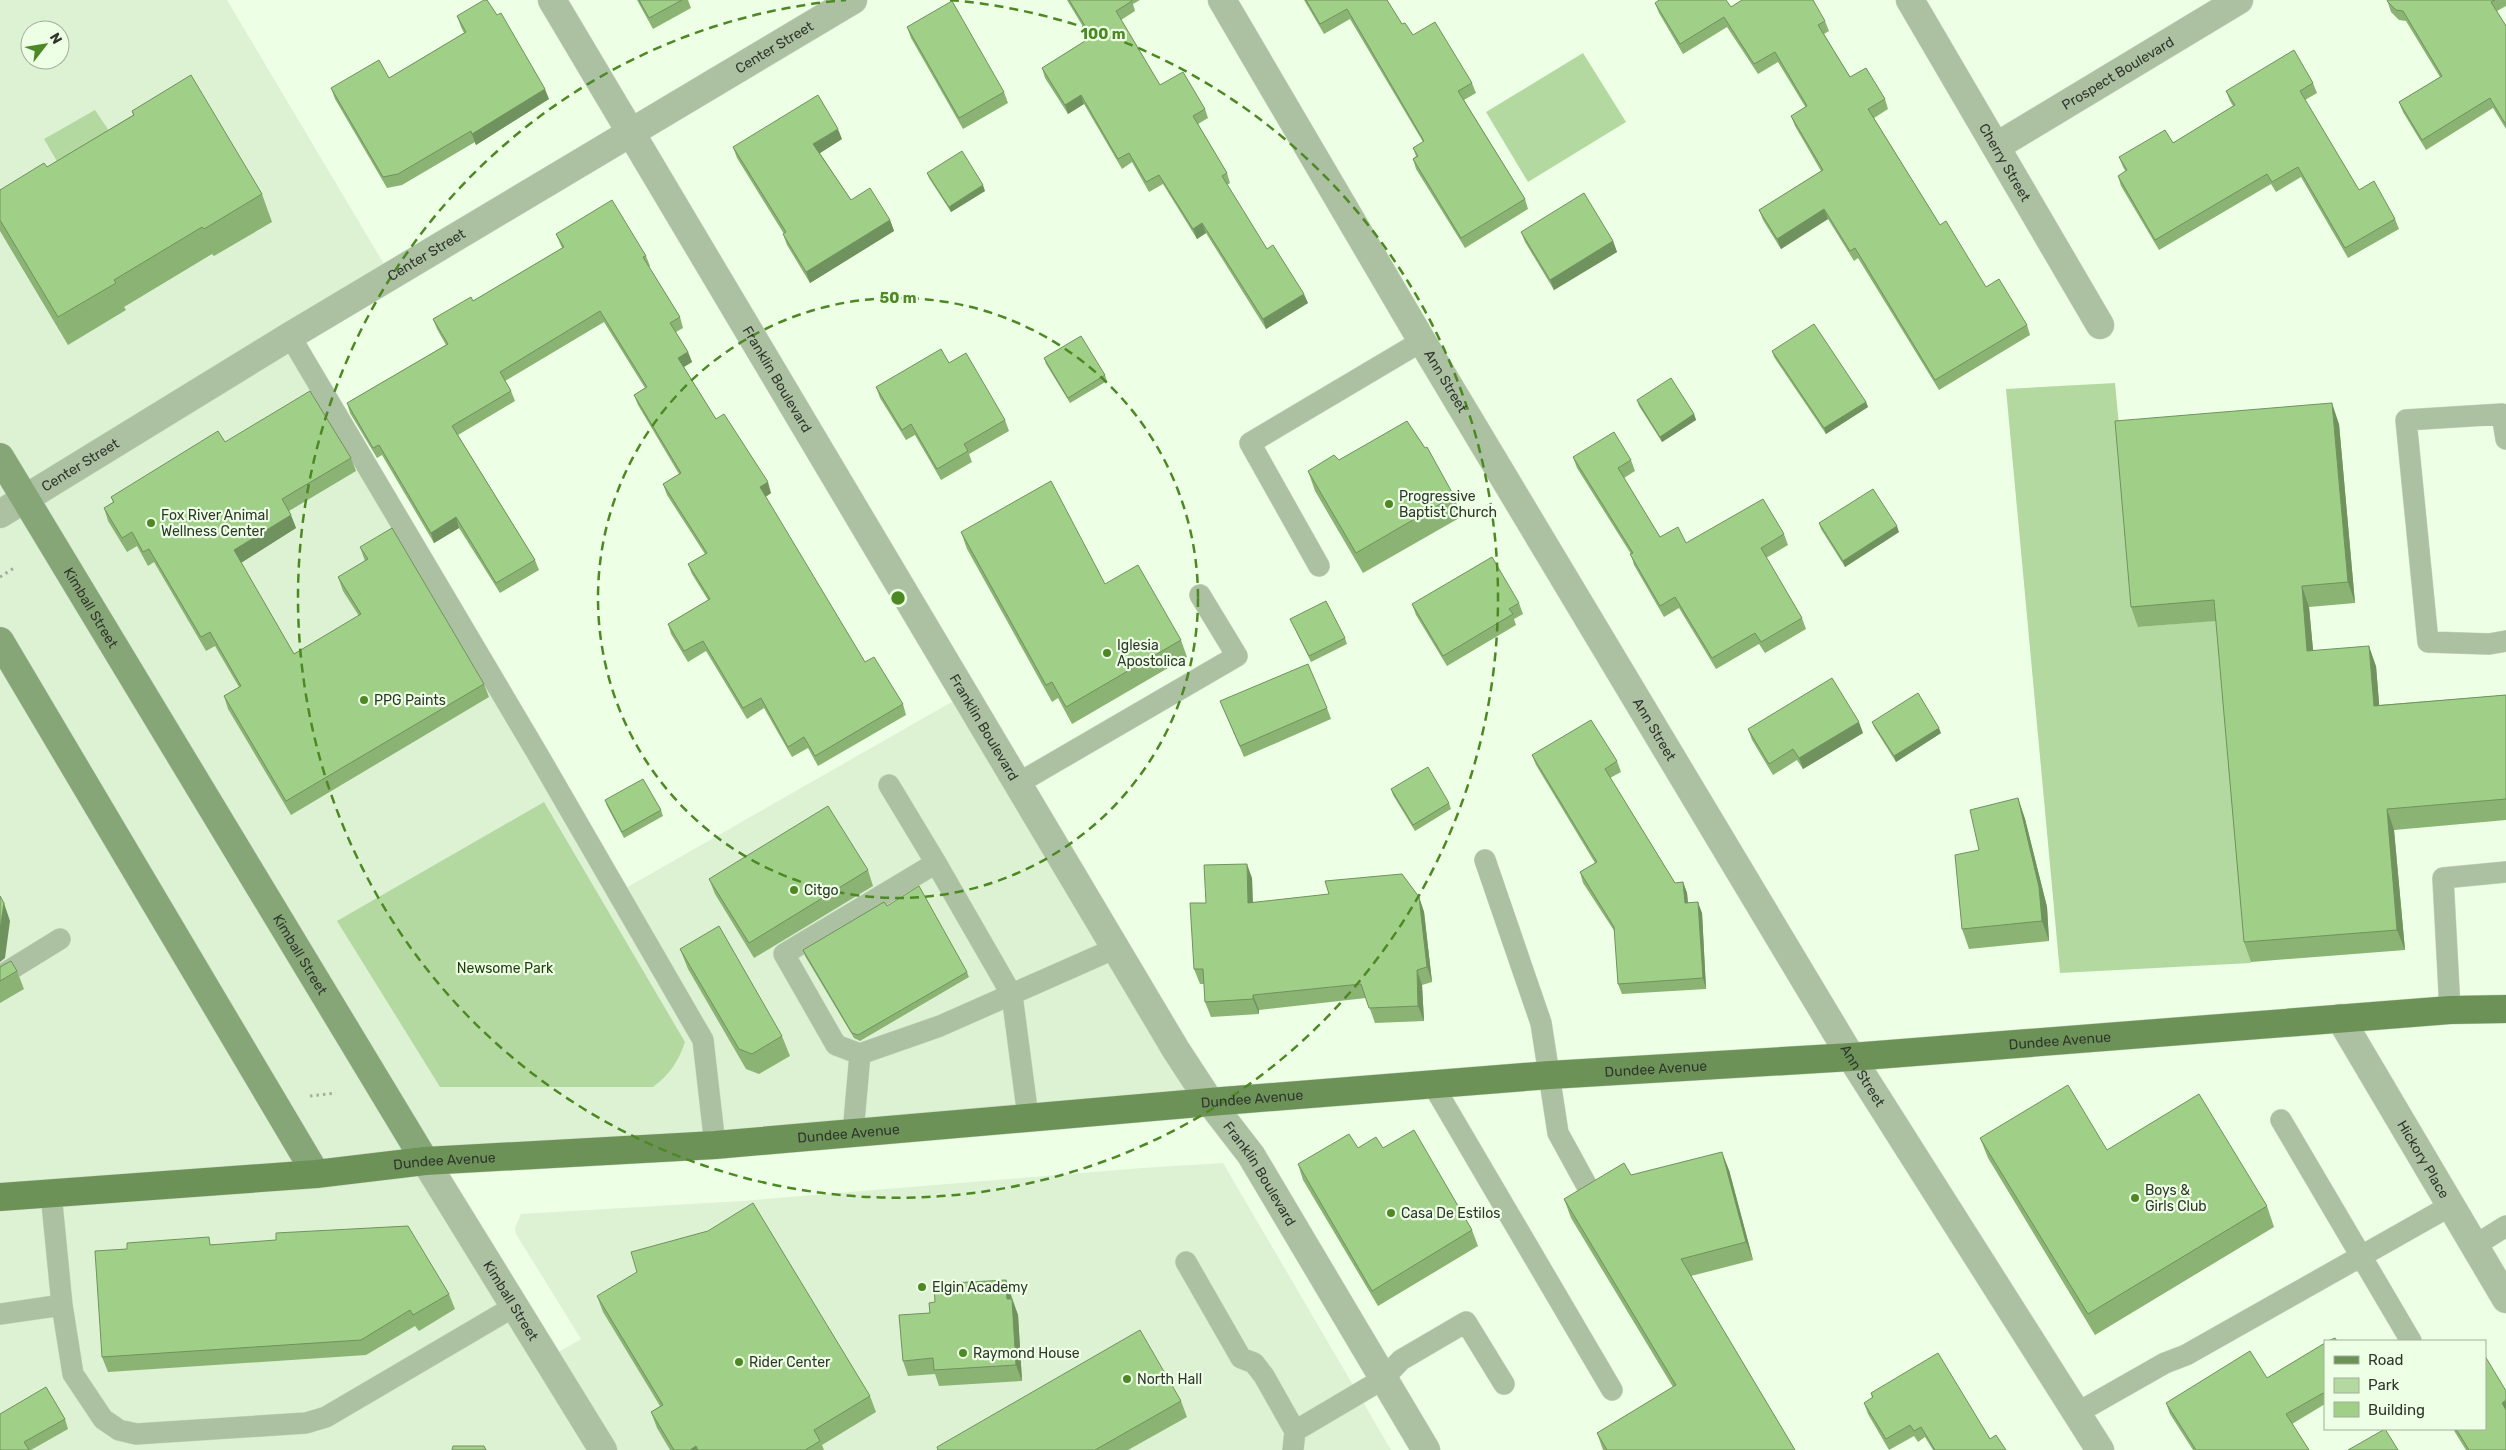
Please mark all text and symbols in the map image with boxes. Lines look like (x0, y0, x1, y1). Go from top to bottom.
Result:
street label: Center Street (732, 17, 817, 77)
north arrow (20, 20, 70, 70)
text: 100 m (1081, 25, 1125, 43)
text: N (46, 30, 66, 47)
street label: Prospect Boulevard (2059, 33, 2177, 114)
street label: Cherry Street (1975, 120, 2034, 205)
street label: Center Street (384, 225, 469, 285)
text: 50 m (880, 289, 916, 307)
street label: Franklin Boulevard (739, 323, 815, 436)
street label: Ann Street (1420, 347, 1471, 416)
street label: Center Street (38, 435, 123, 495)
place label: Progressive Baptist Church (1399, 488, 1497, 521)
marker: Progressive Baptist Church (1383, 498, 1395, 510)
place label: Fox River Animal Wellness Center (161, 507, 269, 540)
marker: Fox River Animal Wellness Center (145, 517, 157, 529)
street label: Kimball Street (60, 565, 122, 652)
centre of rings (889, 589, 907, 607)
place label: Iglesia Apostolica (1117, 637, 1186, 670)
marker: Iglesia Apostolica (1101, 647, 1113, 659)
street label: Franklin Boulevard (946, 671, 1022, 784)
place label: PPG Paints (374, 692, 446, 709)
marker: PPG Paints (358, 694, 370, 706)
street label: Ann Street (1629, 695, 1680, 765)
place label: Citgo (804, 882, 839, 899)
marker: Citgo (788, 884, 800, 896)
street label: Kimball Street (269, 911, 331, 998)
park label: Newsome Park (457, 960, 554, 977)
street label: Dundee Avenue (2008, 1029, 2112, 1054)
street label: Ann Street (1837, 1042, 1889, 1111)
street label: Dundee Avenue (1604, 1058, 1708, 1081)
street label: Dundee Avenue (1200, 1087, 1304, 1112)
street label: Hickory Place (2393, 1117, 2453, 1202)
street label: Franklin Boulevard (1219, 1118, 1299, 1229)
street label: Dundee Avenue (797, 1121, 901, 1147)
street label: Dundee Avenue (392, 1149, 496, 1174)
place label: Boys & Girls Club (2145, 1182, 2207, 1215)
marker: Boys & Girls Club (2129, 1192, 2141, 1204)
place label: Casa De Estilos (1401, 1205, 1500, 1222)
marker: Casa De Estilos (1385, 1207, 1397, 1219)
street label: Kimball Street (479, 1258, 542, 1345)
place label: Elgin Academy (932, 1279, 1028, 1296)
marker: Elgin Academy (916, 1281, 928, 1293)
legend (2324, 1340, 2486, 1430)
place label: Raymond House (973, 1345, 1080, 1362)
marker: Raymond House (957, 1347, 969, 1359)
text: Road (2368, 1351, 2404, 1369)
place label: Rider Center (749, 1354, 831, 1371)
marker: Rider Center (733, 1356, 745, 1368)
place label: North Hall (1137, 1371, 1202, 1388)
marker: North Hall (1121, 1373, 1133, 1385)
text: Park (2368, 1376, 2399, 1394)
text: Building (2368, 1401, 2425, 1419)

